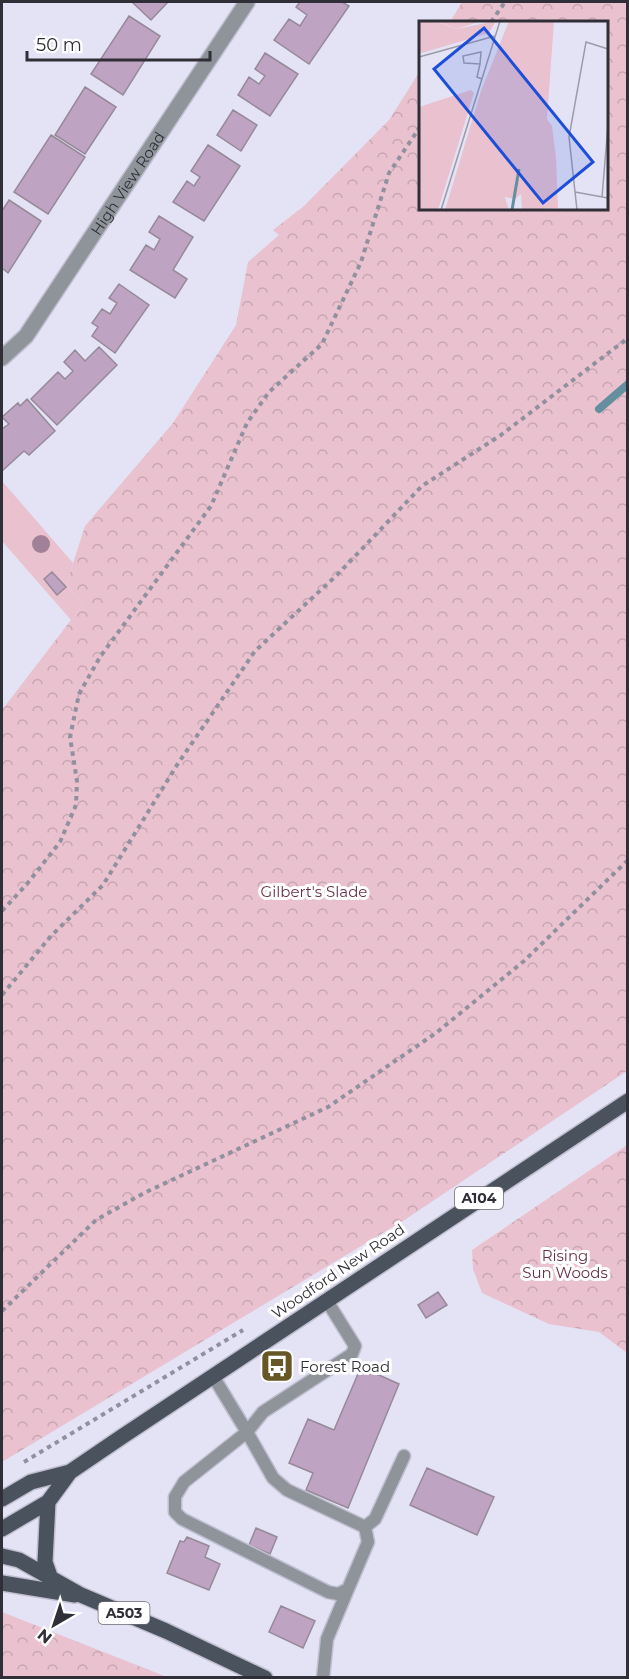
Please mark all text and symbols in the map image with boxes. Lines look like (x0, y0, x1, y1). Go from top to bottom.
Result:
inset map (419, 21, 608, 210)
scale bar (27, 24, 210, 62)
text: 50 m (36, 34, 82, 56)
street label: High View Road (86, 128, 168, 238)
park label: Gilbert's Slade (261, 882, 367, 901)
road number: A104 (455, 1187, 503, 1209)
street label: Woodford New Road (268, 1219, 408, 1323)
park label: Rising Sun Woods (522, 1246, 608, 1282)
bus stop icon: Forest Road (259, 1348, 295, 1384)
place label: Forest Road (300, 1357, 390, 1376)
north arrow (24, 1595, 84, 1655)
road number: A503 (98, 1602, 150, 1624)
text: N (34, 1625, 56, 1648)

